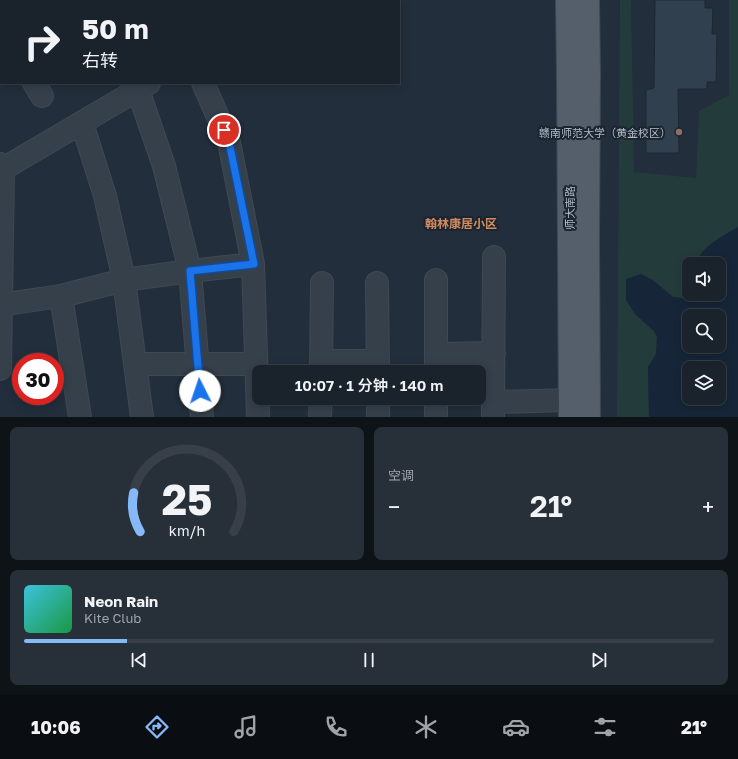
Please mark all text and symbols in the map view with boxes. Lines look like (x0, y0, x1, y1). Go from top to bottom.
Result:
text: 50 m (82, 12, 149, 45)
icon: right (16, 16, 68, 68)
text: 右转 (82, 49, 118, 71)
pin (207, 113, 241, 147)
icon: arrive (213, 119, 235, 141)
place label: 赣南师范大学（黄金校区） (539, 126, 671, 139)
marker: 赣南师范大学（黄金校区） (674, 127, 684, 137)
street label: 师大南路 (563, 186, 576, 230)
district label: 翰林康居小区 (425, 216, 497, 231)
map controls (682, 257, 726, 405)
button: sound (682, 257, 726, 301)
button: search (682, 309, 726, 353)
speed limit sign: 30 (12, 353, 64, 405)
button: layers (682, 361, 726, 405)
position arrow (179, 370, 221, 412)
text: 10:07 · 1 分钟 · 140 m (295, 376, 443, 394)
text: 空调 (388, 467, 414, 483)
text: 25 (162, 473, 212, 523)
text: 21° (530, 488, 572, 524)
text: − (388, 493, 400, 520)
text: + (702, 493, 714, 520)
text: km/h (169, 521, 205, 538)
text: Neon Rain (84, 592, 158, 610)
text: Kite Club (84, 610, 141, 626)
icon: previous (128, 649, 150, 671)
icon: pause (358, 649, 380, 671)
icon: next (588, 649, 610, 671)
icon: directions (143, 713, 171, 741)
icon: music (232, 713, 260, 741)
icon: phone (322, 713, 350, 741)
icon: climate (412, 713, 440, 741)
icon: car (502, 713, 530, 741)
icon: filters (591, 713, 619, 741)
text: 10:06 (31, 716, 81, 738)
text: 21° (681, 716, 707, 738)

